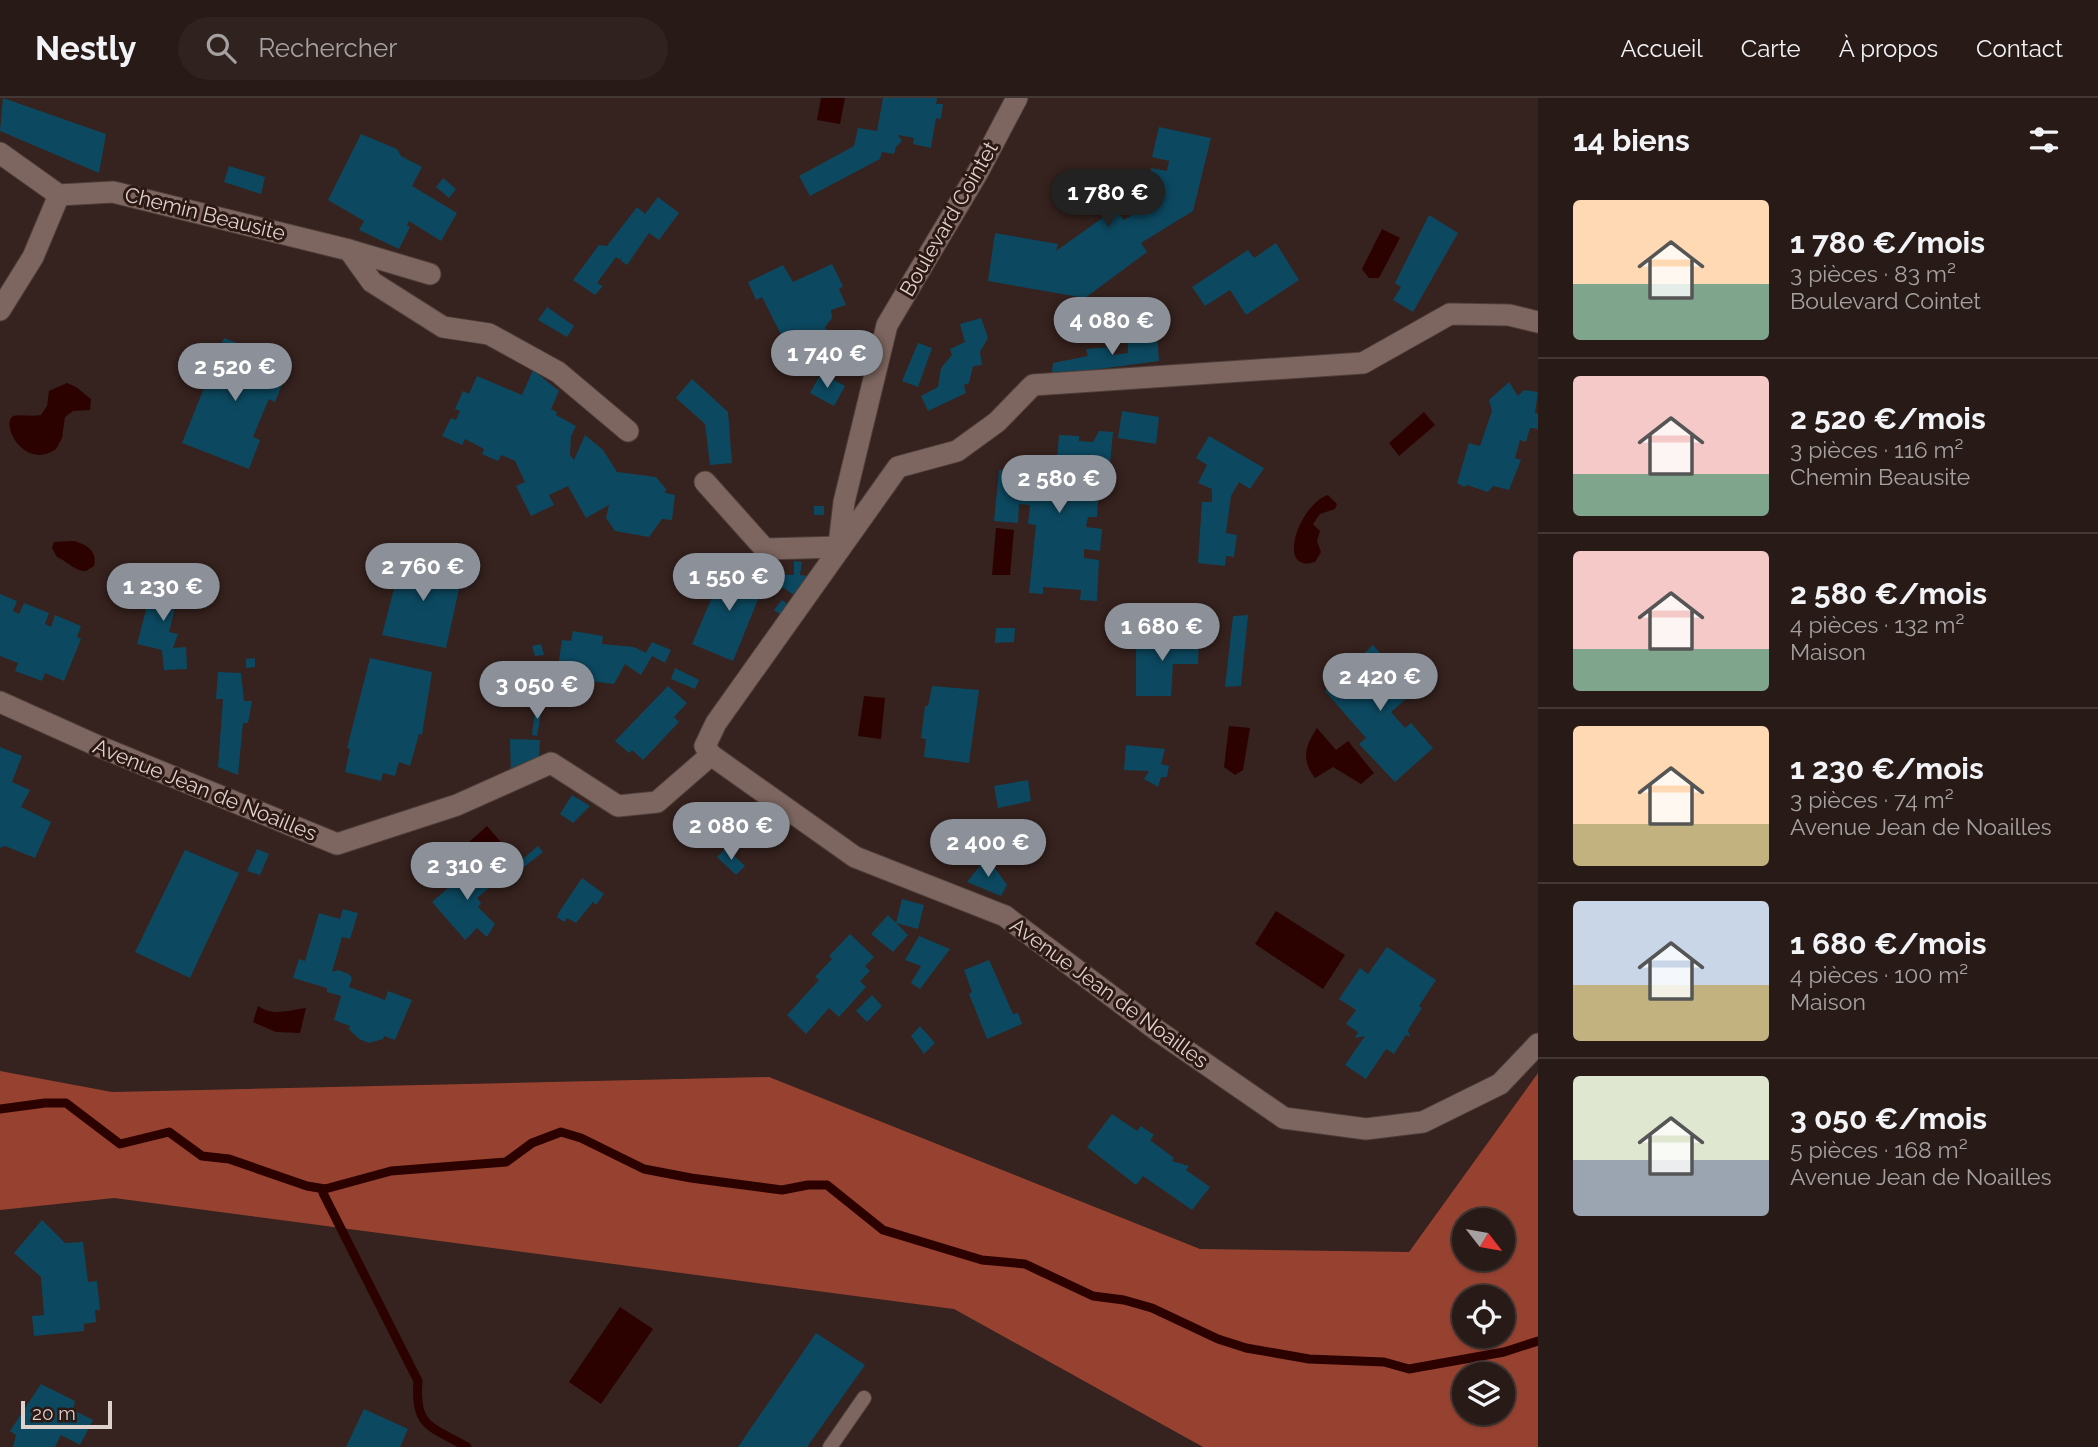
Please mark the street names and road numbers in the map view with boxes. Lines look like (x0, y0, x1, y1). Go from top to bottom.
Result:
street label: Boulevard Cointet (894, 137, 1003, 300)
street label: Chemin Beausite (122, 181, 288, 246)
street label: Avenue Jean de Noailles (90, 733, 321, 846)
street label: Avenue Jean de Noailles (1005, 912, 1213, 1073)

